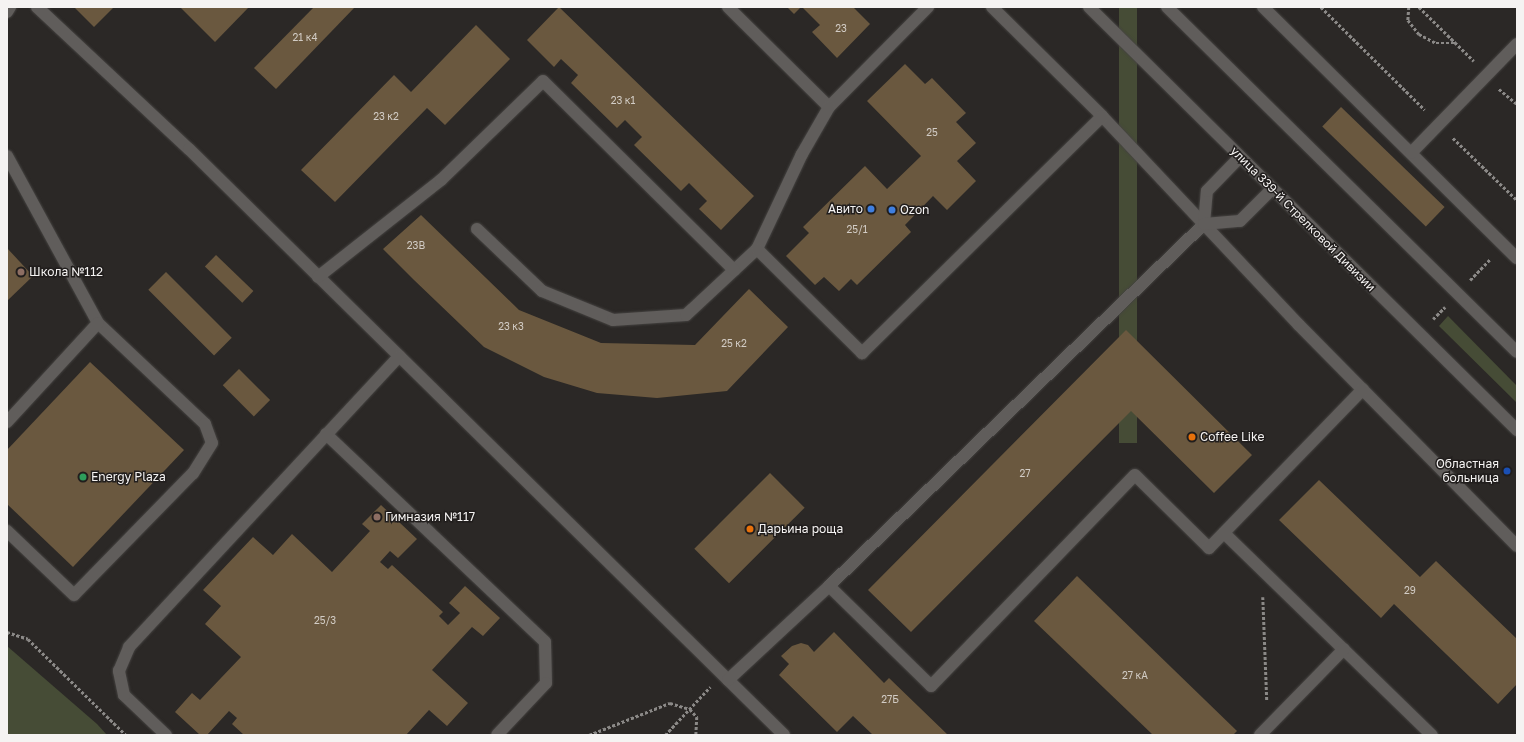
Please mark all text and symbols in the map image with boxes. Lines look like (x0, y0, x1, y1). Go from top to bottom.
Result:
house number: 23 (835, 23, 847, 35)
house number: 21 к4 (293, 32, 317, 44)
house number: 23 к1 (611, 95, 635, 107)
house number: 23 к2 (373, 111, 399, 123)
house number: 25 (926, 127, 938, 139)
street label: улица 339-й Стрелковой Дивизии (1228, 144, 1378, 294)
place label: Авито (828, 202, 863, 216)
place label: Ozon (900, 203, 929, 217)
marker: Авито (866, 204, 876, 214)
marker: Ozon (887, 205, 897, 215)
house number: 25/1 (846, 224, 868, 236)
house number: 23В (407, 240, 425, 252)
place label: Школа №112 (29, 265, 103, 279)
marker: Школа №112 (16, 267, 26, 277)
house number: 23 к3 (498, 321, 524, 333)
house number: 25 к2 (721, 338, 747, 350)
place label: Coffee Like (1200, 430, 1264, 444)
marker: Coffee Like (1187, 432, 1197, 442)
place label: Областная больница (1436, 457, 1499, 485)
marker: Областная больница (1502, 466, 1512, 476)
house number: 27 (1019, 468, 1031, 480)
place label: Energy Plaza (91, 470, 166, 484)
marker: Energy Plaza (78, 472, 88, 482)
place label: Гимназия №117 (385, 510, 475, 524)
marker: Гимназия №117 (372, 512, 382, 522)
place label: Дарьина роща (758, 522, 843, 536)
marker: Дарьина роща (745, 524, 755, 534)
house number: 29 (1404, 585, 1416, 597)
house number: 25/3 (314, 615, 336, 627)
house number: 27 кА (1122, 670, 1148, 682)
house number: 27Б (881, 694, 899, 706)

